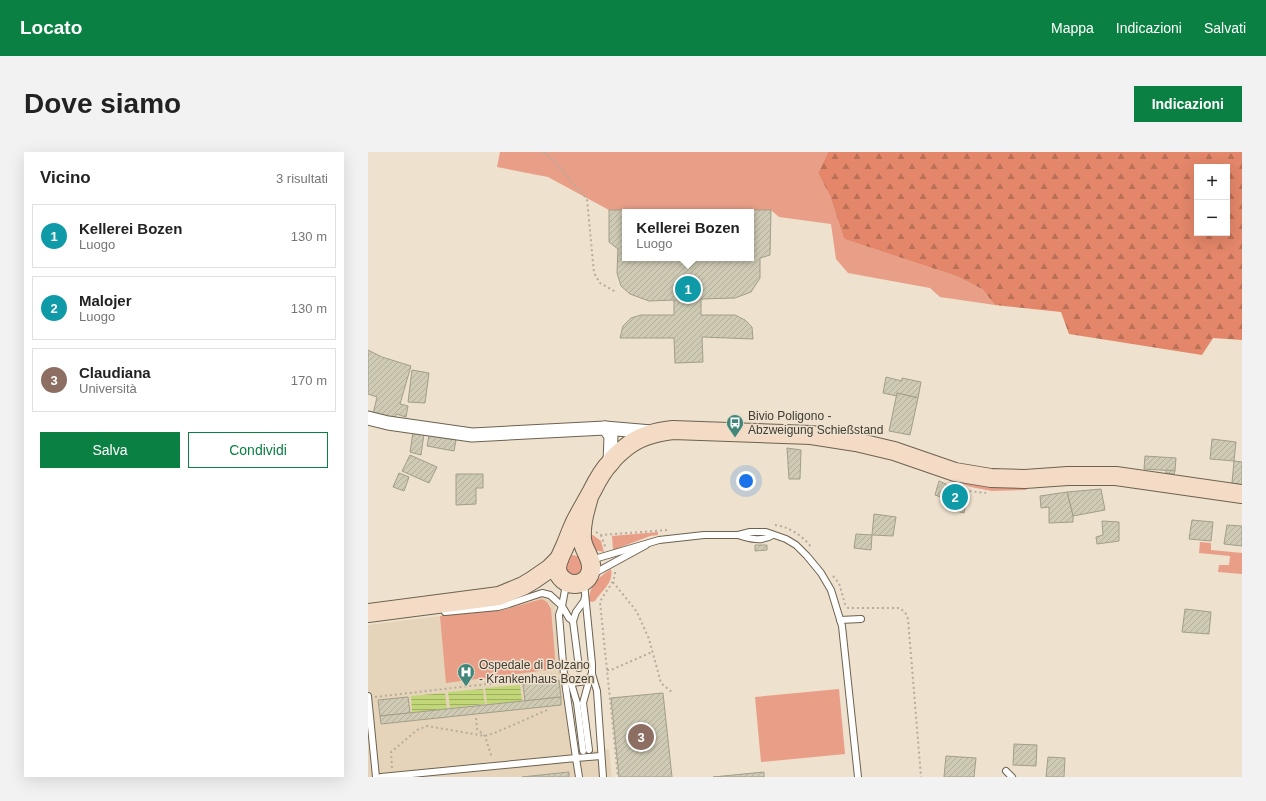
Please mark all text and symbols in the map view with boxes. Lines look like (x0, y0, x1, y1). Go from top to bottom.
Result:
text: Locato (20, 17, 82, 38)
text: Mappa (1051, 20, 1094, 36)
text: Indicazioni (1116, 20, 1182, 36)
text: Salvati (1204, 20, 1246, 36)
button: Indicazioni (1134, 86, 1242, 122)
text: Dove siamo (24, 88, 181, 119)
map controls (1194, 164, 1230, 236)
button: + (1194, 164, 1230, 200)
text: Vicino (40, 168, 91, 187)
text: 3 risultati (276, 171, 328, 186)
button: − (1194, 200, 1230, 236)
popup (622, 209, 754, 261)
text: Kellerei Bozen (636, 219, 740, 236)
text: Kellerei Bozen (79, 220, 182, 237)
text: 1 (50, 229, 58, 244)
text: 130 m (291, 229, 327, 244)
text: Luogo (636, 236, 672, 251)
text: Luogo (79, 237, 115, 252)
pin: 1 (675, 274, 701, 304)
text: Malojer (79, 292, 132, 309)
text: 2 (50, 301, 58, 316)
text: 130 m (291, 301, 327, 316)
text: Luogo (79, 309, 115, 324)
text: Claudiana (79, 364, 151, 381)
text: 3 (50, 373, 58, 388)
text: 170 m (291, 373, 327, 388)
text: Università (79, 381, 137, 396)
place label: Bivio Poligono - Abzweigung Schießstand (748, 409, 883, 437)
bus stop icon: Bivio Poligono - Abzweigung Schießstand (725, 413, 745, 438)
button: Salva (40, 432, 180, 468)
button: Condividi (188, 432, 328, 468)
your location (736, 471, 756, 491)
pin: 2 (942, 482, 968, 512)
place label: Ospedale di Bolzano - Krankenhaus Bozen (479, 658, 594, 686)
hospital icon: Ospedale di Bolzano - Krankenhaus Bozen (456, 662, 476, 687)
pin: 3 (628, 722, 654, 752)

